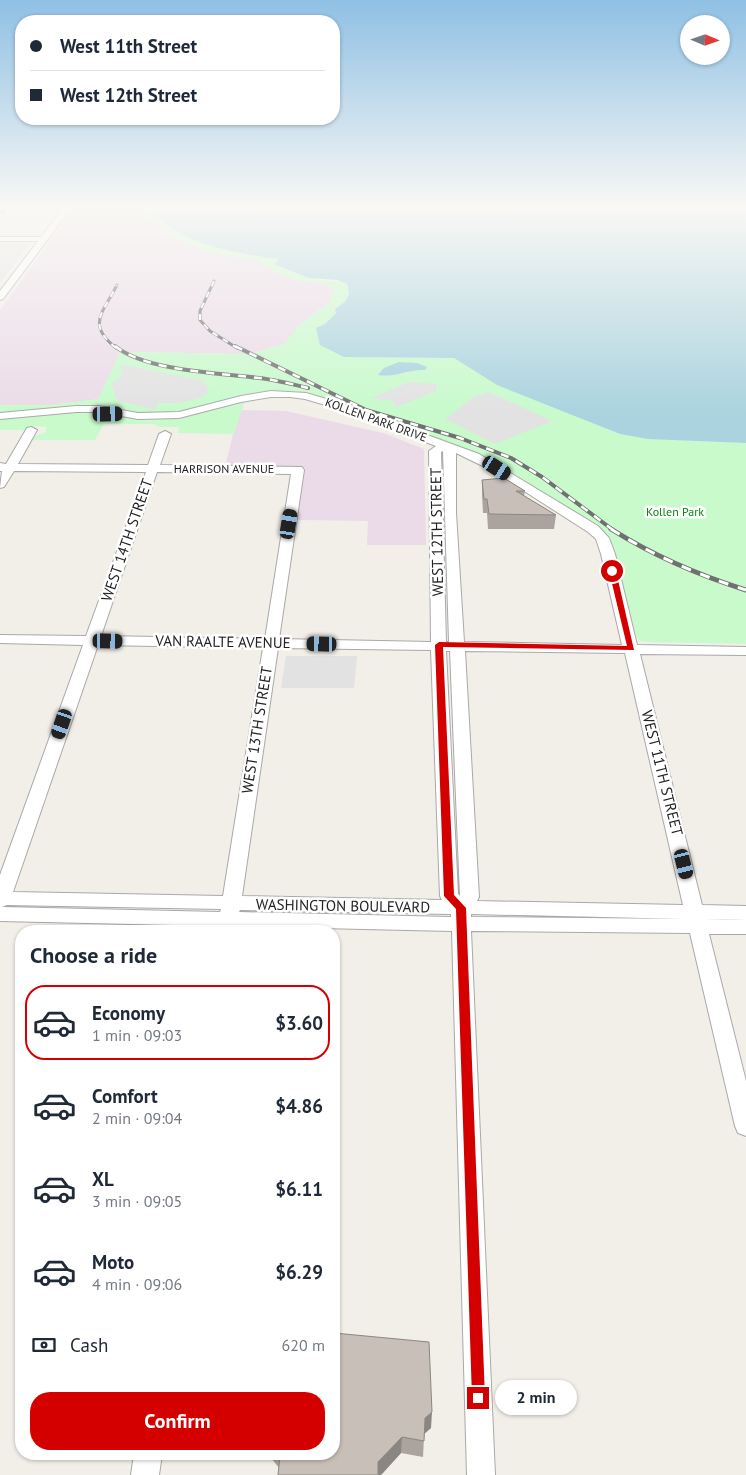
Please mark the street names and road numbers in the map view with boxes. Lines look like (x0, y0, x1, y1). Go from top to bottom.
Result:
street label: KOLLEN PARK DRIVE (323, 394, 429, 445)
street label: HARRISON AVENUE (174, 461, 274, 476)
street label: WEST 12TH STREET (426, 467, 447, 596)
street label: WEST 14TH STREET (97, 475, 157, 604)
street label: VAN RAALTE AVENUE (154, 631, 291, 652)
street label: WEST 13TH STREET (237, 664, 276, 795)
street label: WEST 11TH STREET (638, 708, 687, 838)
street label: WASHINGTON BOULEVARD (256, 894, 430, 917)

